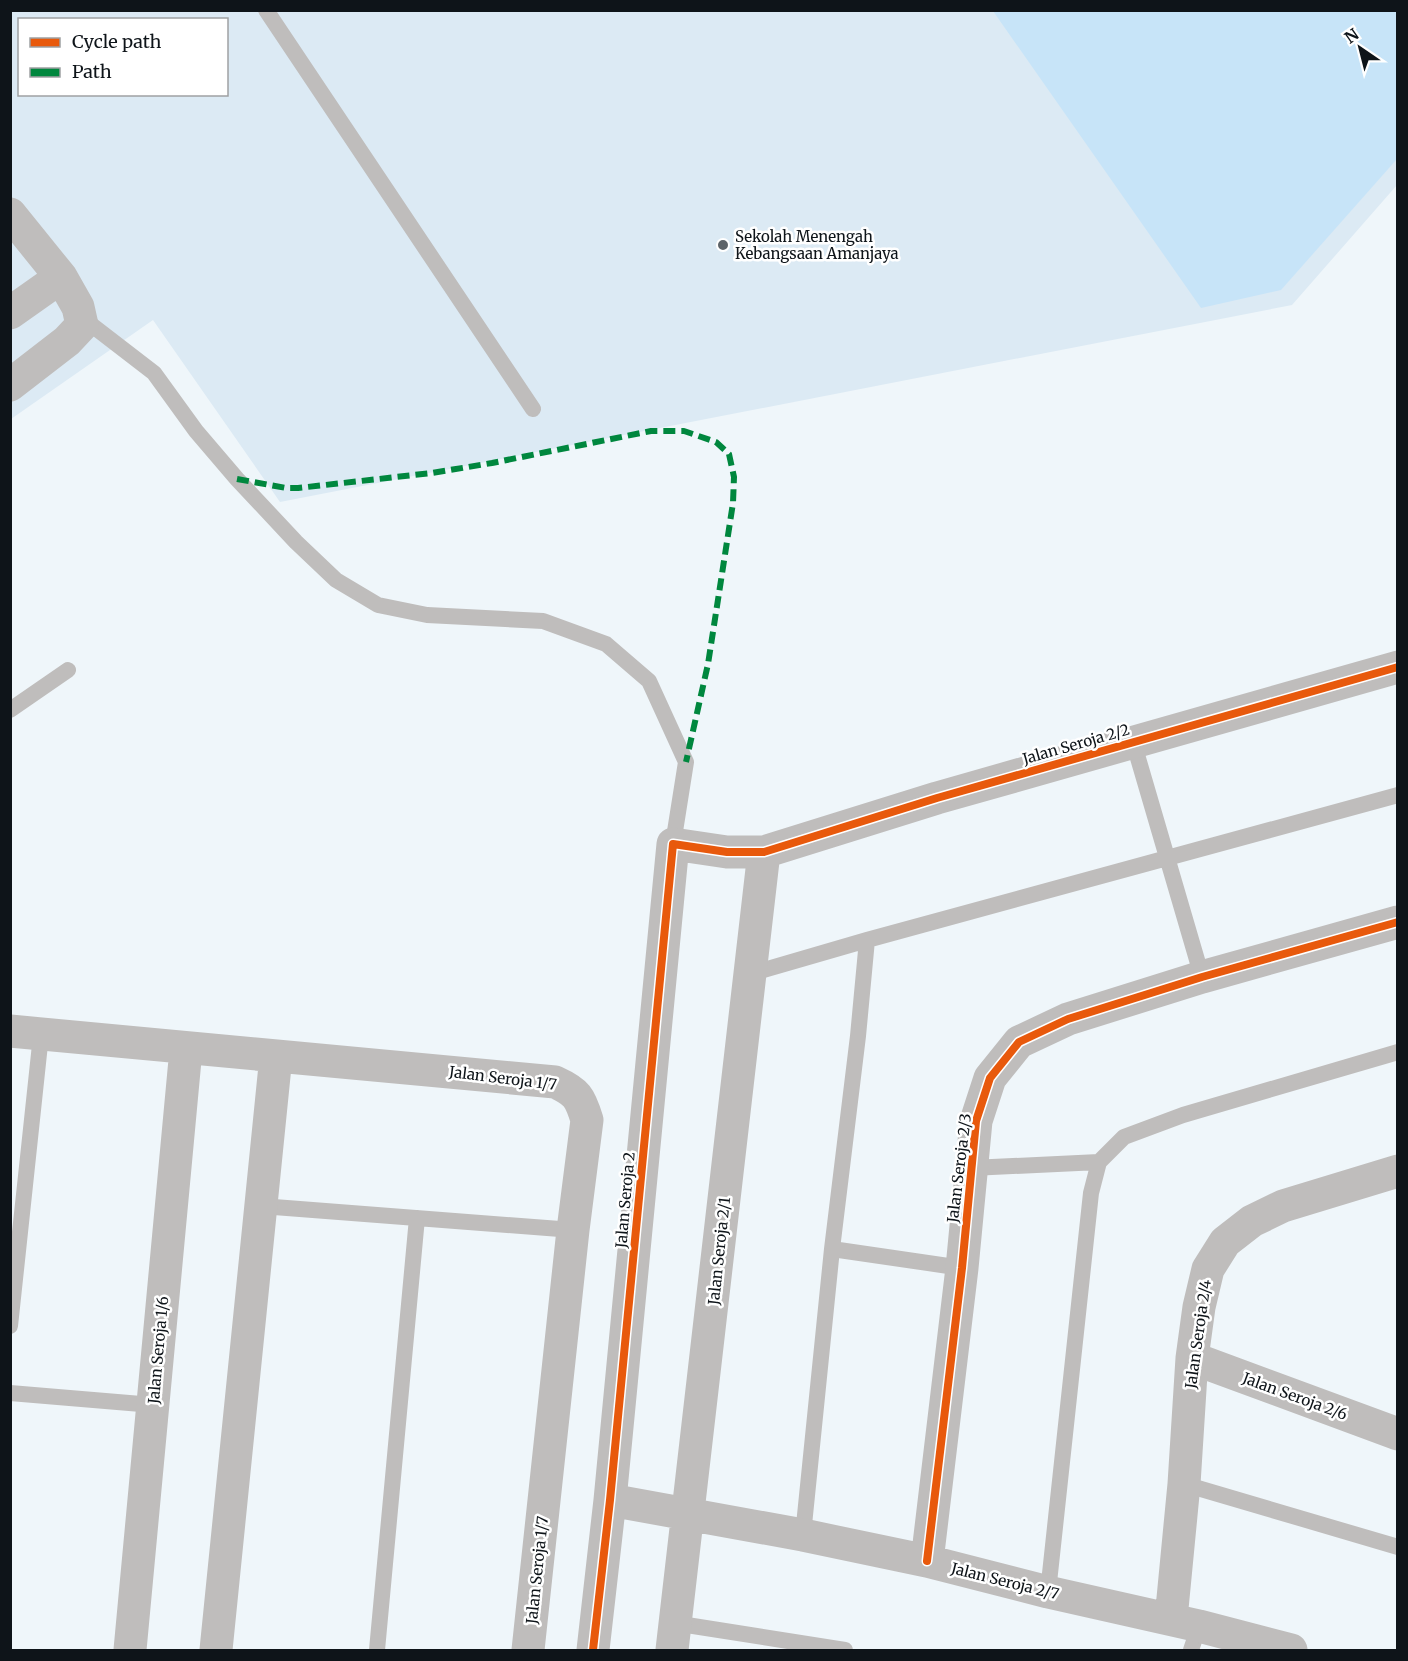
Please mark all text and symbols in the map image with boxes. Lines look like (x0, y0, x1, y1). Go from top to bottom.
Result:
legend (18, 18, 228, 96)
north arrow (1330, 18, 1390, 78)
text: N (1340, 24, 1363, 48)
text: Cycle path (72, 30, 162, 53)
text: Path (72, 60, 112, 83)
place label: Sekolah Menengah Kebangsaan Amanjaya (735, 227, 899, 263)
marker: Sekolah Menengah Kebangsaan Amanjaya (716, 238, 730, 252)
street label: Jalan Seroja 2/2 (1019, 720, 1132, 769)
street label: Jalan Seroja 1/7 (447, 1062, 558, 1094)
street label: Jalan Seroja 2/3 (943, 1112, 975, 1225)
street label: Jalan Seroja 2 (611, 1151, 639, 1250)
street label: Jalan Seroja 2/1 (704, 1196, 734, 1307)
street label: Jalan Seroja 2/4 (1181, 1278, 1215, 1391)
street label: Jalan Seroja 1/6 (144, 1295, 172, 1406)
street label: Jalan Seroja 2/6 (1239, 1368, 1350, 1424)
street label: Jalan Seroja 1/7 (522, 1515, 552, 1626)
street label: Jalan Seroja 2/7 (948, 1558, 1061, 1604)

